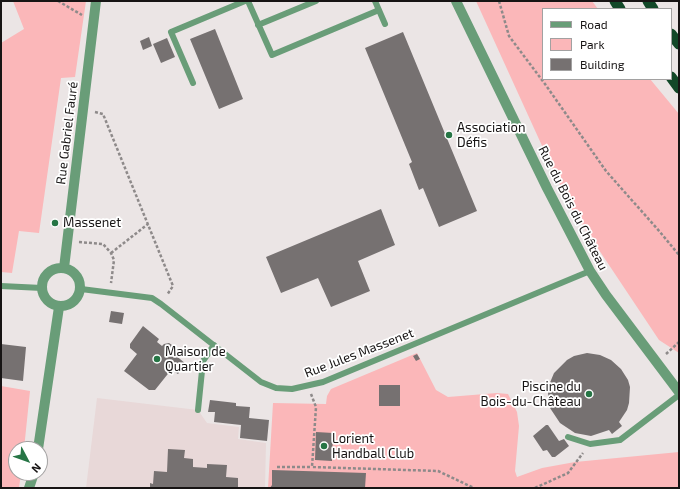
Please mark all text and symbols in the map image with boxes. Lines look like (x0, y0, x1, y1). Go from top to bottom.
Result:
legend (542, 8, 672, 80)
text: Road (580, 17, 608, 31)
text: Park (580, 37, 605, 51)
text: Building (580, 57, 624, 71)
street label: Rue Gabriel Fauré (53, 81, 81, 185)
place label: Association Défis (457, 120, 526, 151)
marker: Association Défis (444, 130, 454, 140)
street label: Rue du Bois du Château (535, 143, 611, 273)
place label: Massenet (63, 215, 121, 231)
marker: Massenet (50, 218, 60, 228)
street label: Rue Jules Massenet (302, 325, 416, 381)
place label: Maison de Quartier (165, 344, 226, 375)
marker: Maison de Quartier (152, 354, 162, 364)
place label: Piscine du Bois-du-Château (481, 379, 581, 410)
marker: Piscine du Bois-du-Château (584, 389, 594, 399)
place label: Lorient Handball Club (332, 431, 414, 462)
north arrow (8, 441, 48, 481)
marker: Lorient Handball Club (319, 441, 329, 451)
text: N (29, 461, 44, 476)

